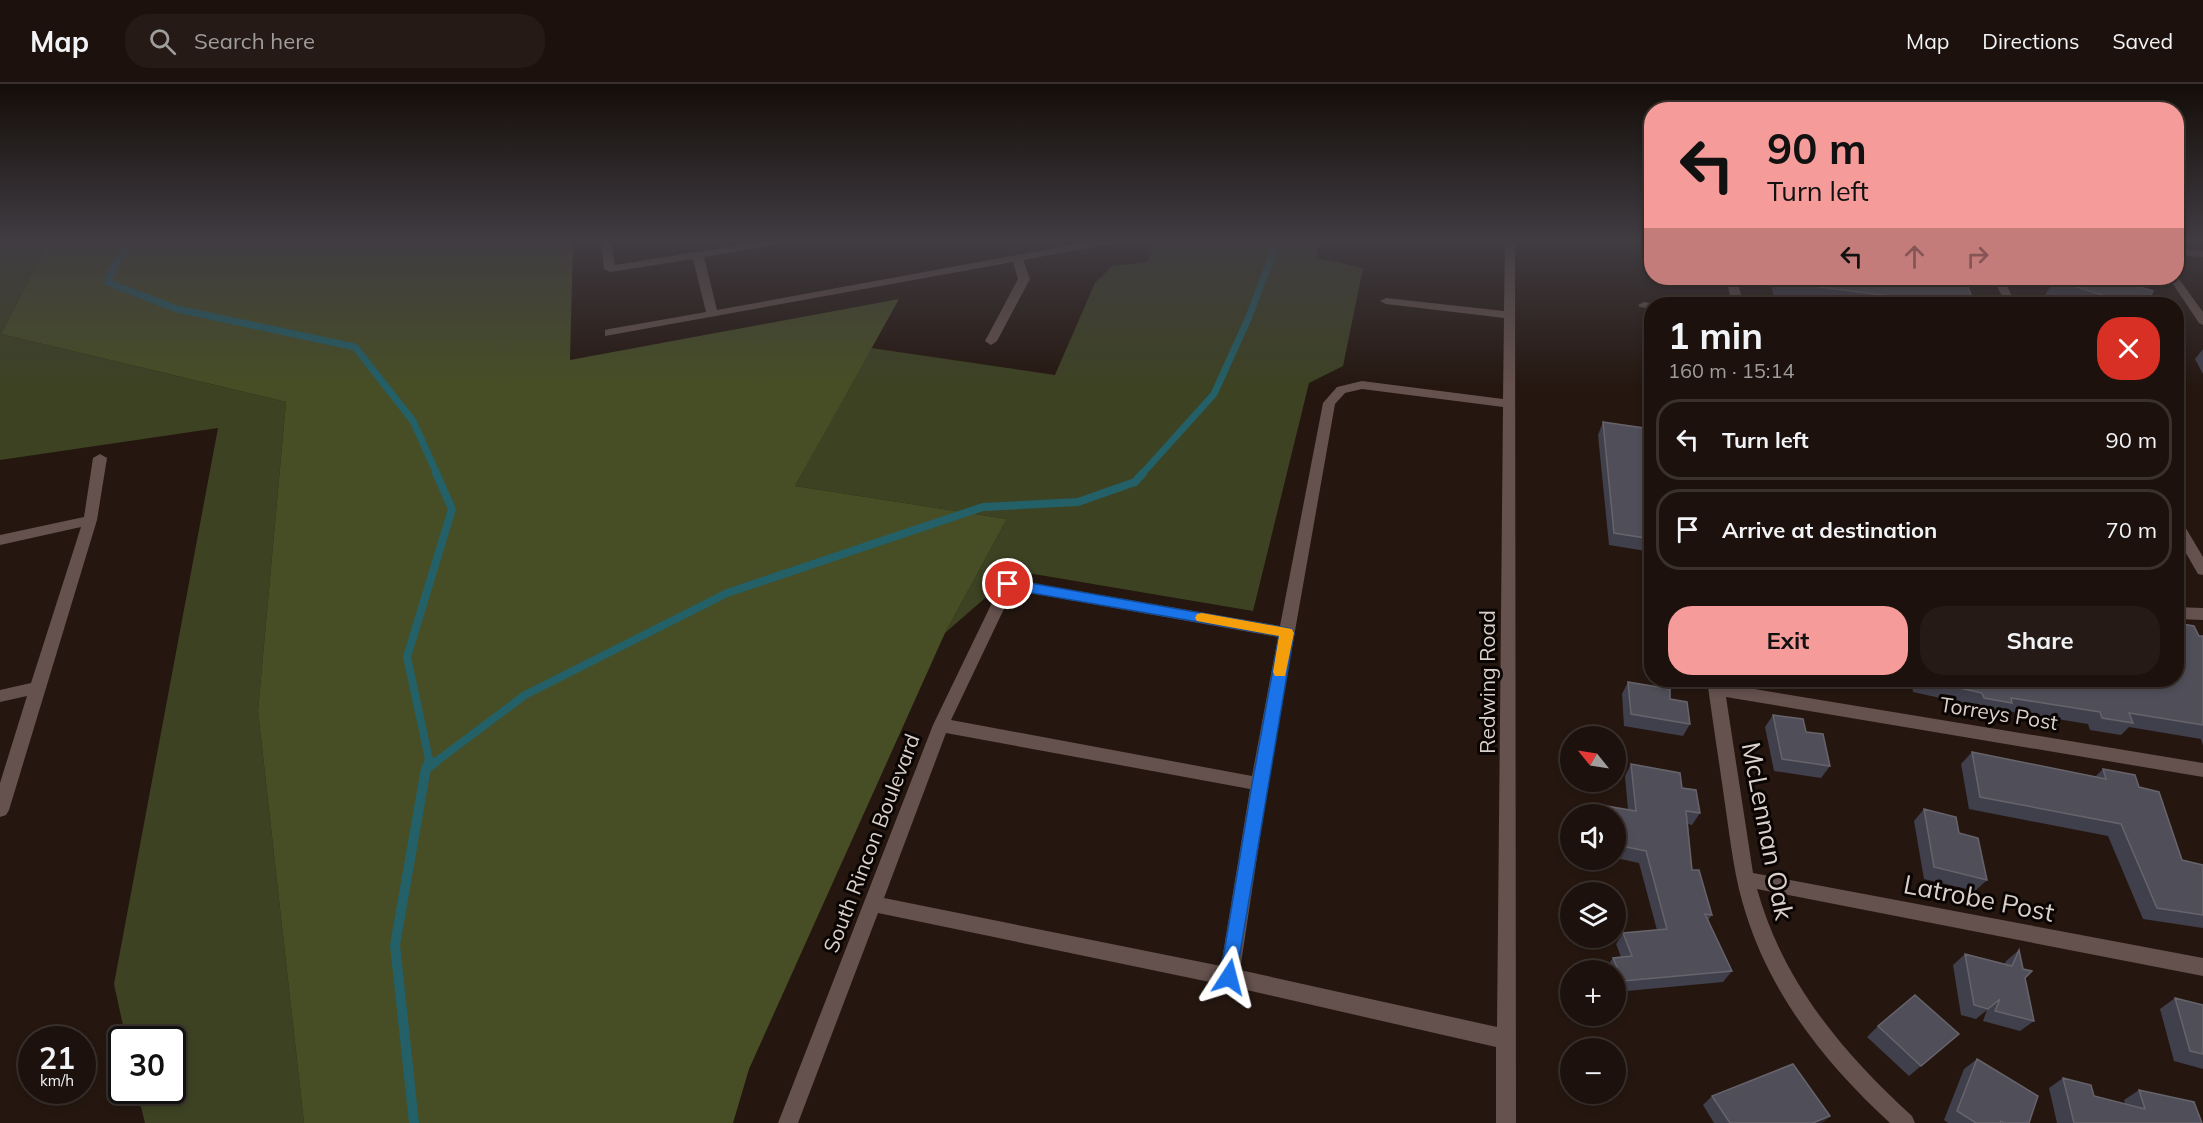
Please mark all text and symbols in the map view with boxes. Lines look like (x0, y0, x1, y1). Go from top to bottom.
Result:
search box (125, 14, 545, 68)
text: Map (30, 24, 89, 59)
icon: search (146, 25, 179, 58)
text: Search here (194, 27, 315, 55)
text: Map (1906, 28, 1949, 54)
text: Directions (1982, 28, 2079, 54)
text: Saved (2112, 28, 2173, 54)
text: 90 m (1767, 122, 1867, 175)
icon: left (1668, 126, 1746, 204)
text: Turn left (1767, 174, 1869, 208)
icon: left (1835, 240, 1868, 273)
icon: ahead (1898, 240, 1931, 273)
icon: right (1961, 240, 1994, 273)
text: 1 min (1668, 313, 1763, 358)
button: close (2097, 317, 2160, 380)
text: 160 m · 15:14 (1668, 358, 1794, 383)
icon: left (1671, 423, 1704, 456)
text: Turn left (1722, 426, 1809, 454)
text: 90 m (2106, 426, 2157, 454)
icon: arrive (1671, 513, 1704, 546)
text: Arrive at destination (1722, 516, 1937, 544)
text: 70 m (2106, 516, 2157, 544)
pin (982, 558, 1033, 609)
icon: arrive (991, 567, 1024, 600)
button: Exit (1668, 606, 1908, 675)
button: Share (1920, 606, 2160, 675)
street label: Redwing Road (1474, 610, 1500, 754)
street label: Torreys Post (1938, 691, 2060, 735)
north arrow (1560, 726, 1626, 792)
map controls (1560, 726, 1626, 1104)
street label: South Rincon Boulevard (817, 730, 925, 956)
street label: McLennan Oak (1735, 739, 1802, 923)
button: sound (1560, 804, 1626, 870)
street label: Latrobe Post (1901, 867, 2057, 929)
button: layers (1560, 882, 1626, 948)
position arrow (1197, 945, 1261, 1009)
button: + (1560, 960, 1626, 1026)
speed limit sign: 30 (108, 1026, 186, 1104)
button: − (1560, 1038, 1626, 1104)
text: 21 (39, 1039, 75, 1077)
text: km/h (40, 1071, 74, 1090)

